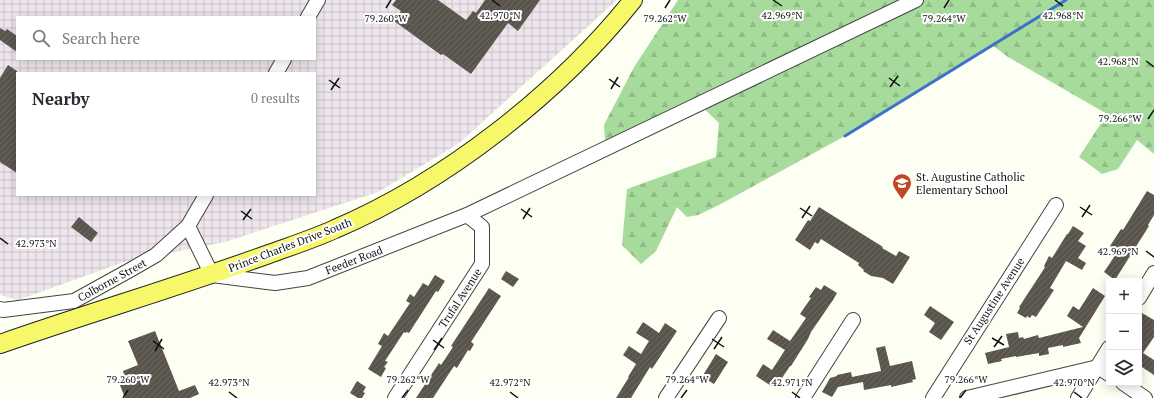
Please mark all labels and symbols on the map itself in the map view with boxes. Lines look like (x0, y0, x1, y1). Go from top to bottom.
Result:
text: 42.970°N (480, 9, 521, 22)
text: 42.969°N (762, 9, 803, 22)
text: 42.968°N (1043, 9, 1084, 22)
text: 79.260°W (364, 12, 408, 25)
text: 79.262°W (643, 12, 687, 25)
text: 79.264°W (922, 12, 966, 25)
text: 42.968°N (1098, 55, 1139, 68)
text: 79.266°W (1098, 112, 1142, 125)
place label: St. Augustine Catholic Elementary School (916, 170, 1025, 197)
school or university icon: St. Augustine Catholic Elementary School (891, 172, 913, 200)
street label: Prince Charles Drive South (226, 215, 354, 275)
text: 42.973°N (16, 237, 57, 250)
street label: Feeder Road (323, 243, 385, 277)
text: 42.969°N (1098, 245, 1139, 258)
street label: St Augustine Avenue (961, 254, 1028, 347)
street label: Colborne Street (75, 255, 149, 305)
street label: Trufal Avenue (436, 265, 485, 330)
text: 79.260°W (106, 373, 150, 386)
text: 79.262°W (386, 373, 430, 386)
text: 79.264°W (665, 373, 709, 386)
text: 79.266°W (944, 373, 988, 386)
text: 42.973°N (209, 376, 250, 389)
text: 42.972°N (490, 376, 531, 389)
text: 42.971°N (772, 376, 813, 389)
text: 42.970°N (1054, 376, 1095, 389)

